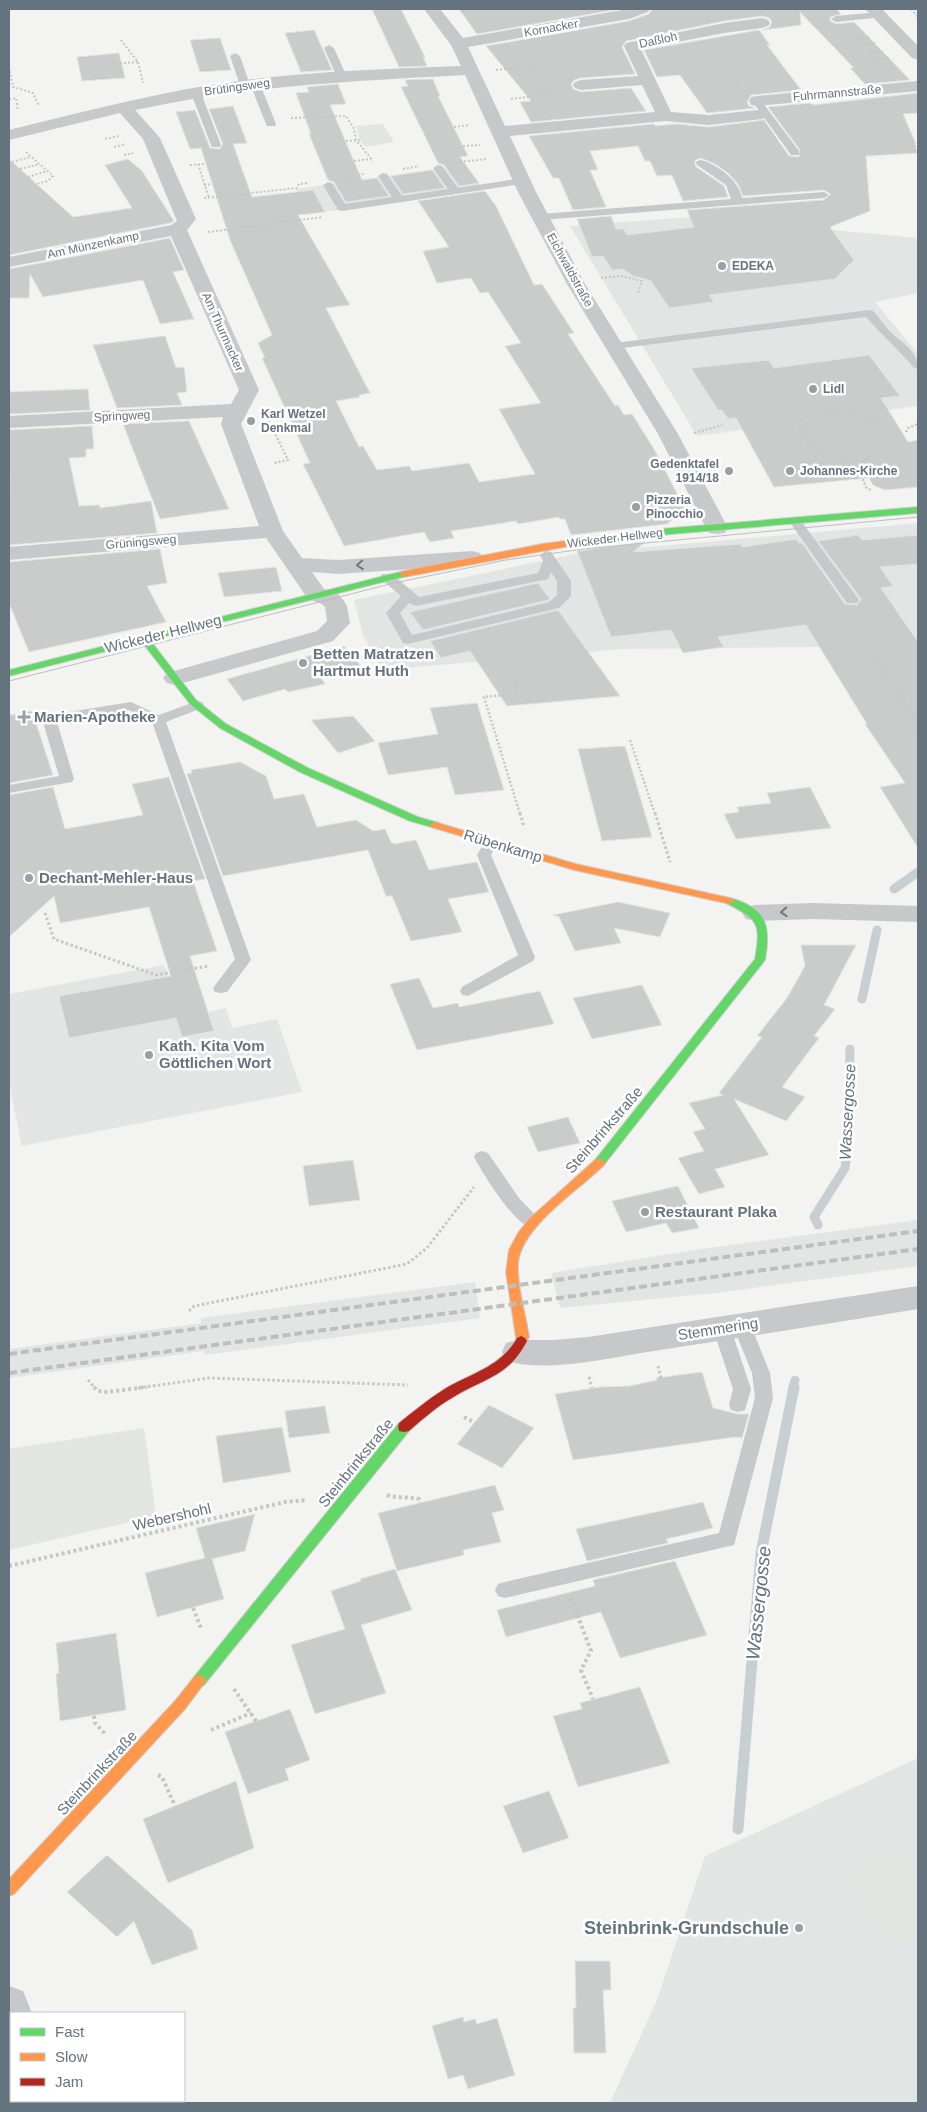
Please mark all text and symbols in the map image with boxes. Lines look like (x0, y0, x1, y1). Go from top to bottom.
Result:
street label: Kornacker (523, 16, 579, 40)
street label: Daßloh (638, 29, 678, 51)
street label: Brütingsweg (203, 75, 271, 99)
street label: Fuhrmannstraße (792, 82, 882, 104)
street label: Am Münzenkamp (46, 228, 140, 262)
street label: Eichwaldstraße (544, 231, 596, 310)
place label: EDEKA (732, 259, 774, 273)
marker: EDEKA (716, 260, 728, 272)
street label: Am Thurmacker (199, 290, 247, 374)
place label: Lidl (823, 382, 844, 396)
marker: Lidl (807, 383, 819, 395)
place label: Karl Wetzel Denkmal (261, 407, 325, 435)
street label: Springweg (93, 408, 151, 424)
marker: Karl Wetzel Denkmal (245, 415, 257, 427)
place label: Gedenktafel 1914/18 (650, 457, 719, 485)
place label: Johannes-Kirche (800, 464, 898, 478)
marker: Gedenktafel 1914/18 (723, 465, 735, 477)
marker: Johannes-Kirche (784, 465, 796, 477)
place label: Pizzeria Pinocchio (646, 493, 703, 521)
marker: Pizzeria Pinocchio (630, 501, 642, 513)
street label: Wickeder Hellweg (566, 525, 664, 551)
street label: Grüningsweg (105, 532, 177, 552)
one-way arrow (356, 560, 364, 571)
street label: Wickeder Hellweg (103, 611, 223, 656)
place label: Betten Matratzen Hartmut Huth (313, 645, 434, 679)
marker: Betten Matratzen Hartmut Huth (297, 657, 309, 669)
place label: Marien-Apotheke (34, 708, 156, 725)
marker: Marien-Apotheke (18, 711, 30, 723)
street label: Rübenkamp (462, 826, 544, 865)
place label: Dechant-Mehler-Haus (39, 869, 193, 886)
marker: Dechant-Mehler-Haus (23, 872, 35, 884)
one-way arrow (780, 907, 788, 918)
place label: Kath. Kita Vom Göttlichen Wort (159, 1037, 271, 1071)
marker: Kath. Kita Vom Göttlichen Wort (143, 1049, 155, 1061)
water label: Wassergosse (836, 1063, 859, 1161)
street label: Steinbrinkstraße (561, 1083, 646, 1176)
place label: Restaurant Plaka (655, 1203, 777, 1220)
marker: Restaurant Plaka (639, 1206, 651, 1218)
street label: Stemmering (677, 1314, 759, 1343)
street label: Steinbrinkstraße (315, 1415, 397, 1510)
street label: Webershohl (131, 1499, 213, 1534)
water label: Wassergosse (742, 1545, 775, 1661)
street label: Steinbrinkstraße (53, 1727, 140, 1818)
place label: Steinbrink-Grundschule (584, 1918, 789, 1938)
marker: Steinbrink-Grundschule (793, 1922, 805, 1934)
legend (10, 2012, 185, 2102)
text: Fast (55, 2023, 85, 2040)
text: Slow (55, 2048, 88, 2065)
text: Jam (55, 2073, 83, 2090)

